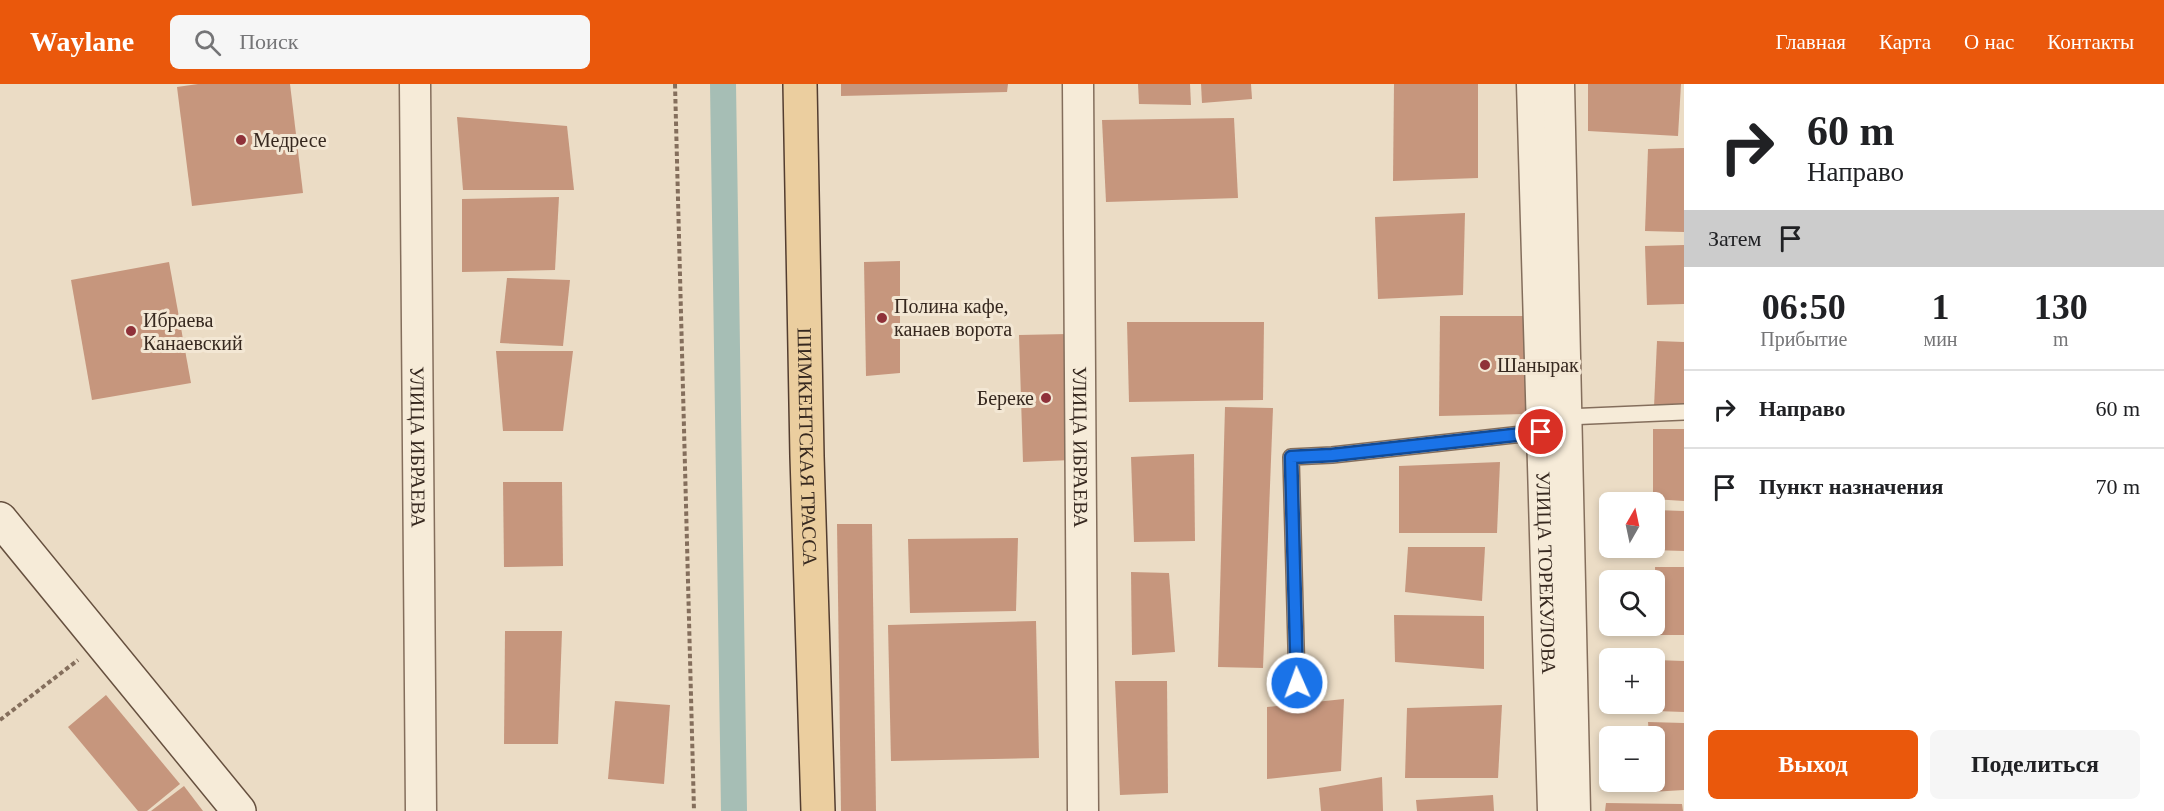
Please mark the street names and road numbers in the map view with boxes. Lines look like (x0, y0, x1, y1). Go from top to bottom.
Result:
street label: ШИМКЕНТСКАЯ ТРАССА (794, 327, 821, 567)
street label: УЛИЦА ИБРАЕВА (406, 366, 430, 528)
street label: УЛИЦА ИБРАЕВА (1068, 366, 1092, 528)
street label: УЛИЦА ТОРЕКУЛОВА (1532, 471, 1560, 675)

